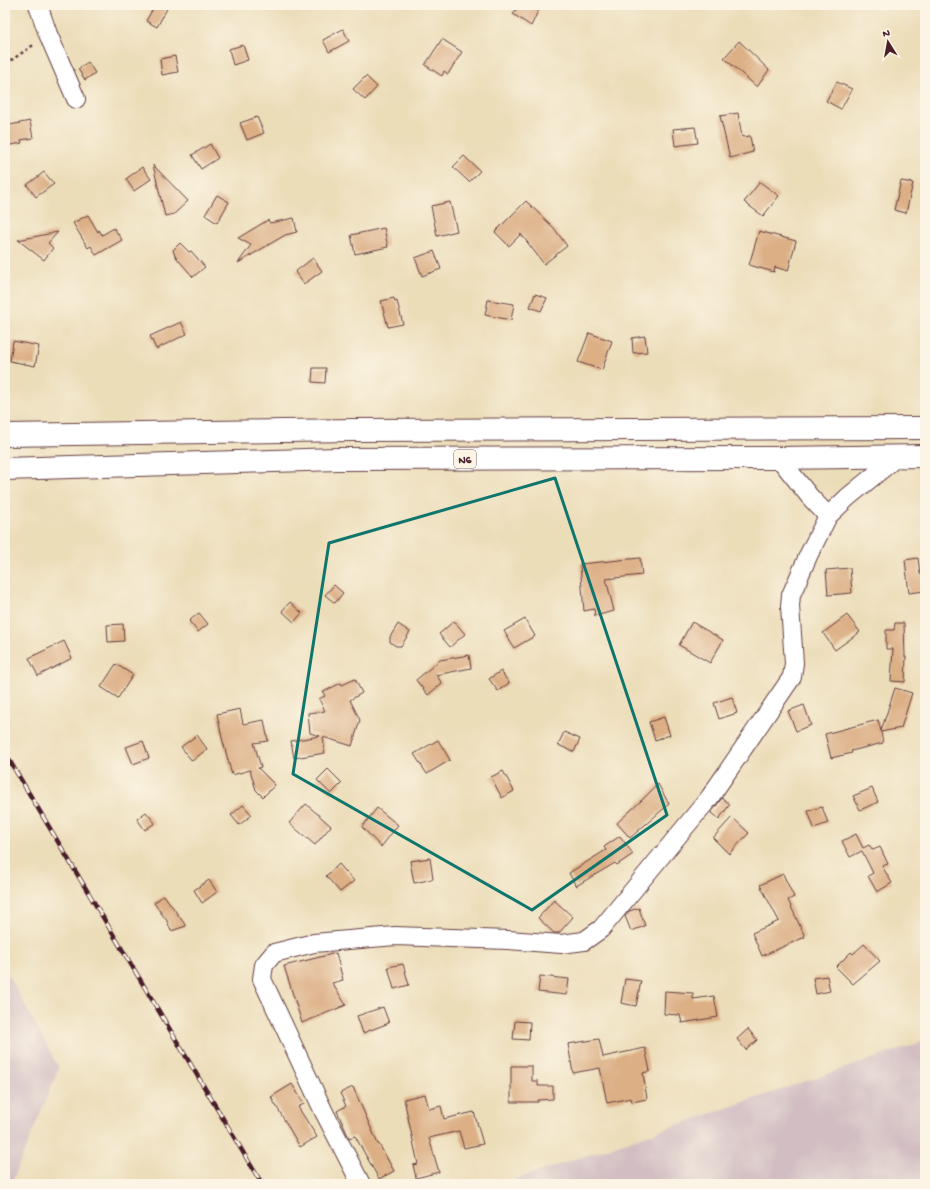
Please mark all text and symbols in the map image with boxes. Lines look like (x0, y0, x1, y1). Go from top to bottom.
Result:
north arrow (868, 22, 908, 62)
text: N (882, 28, 891, 41)
road number: N6 (454, 450, 476, 468)

